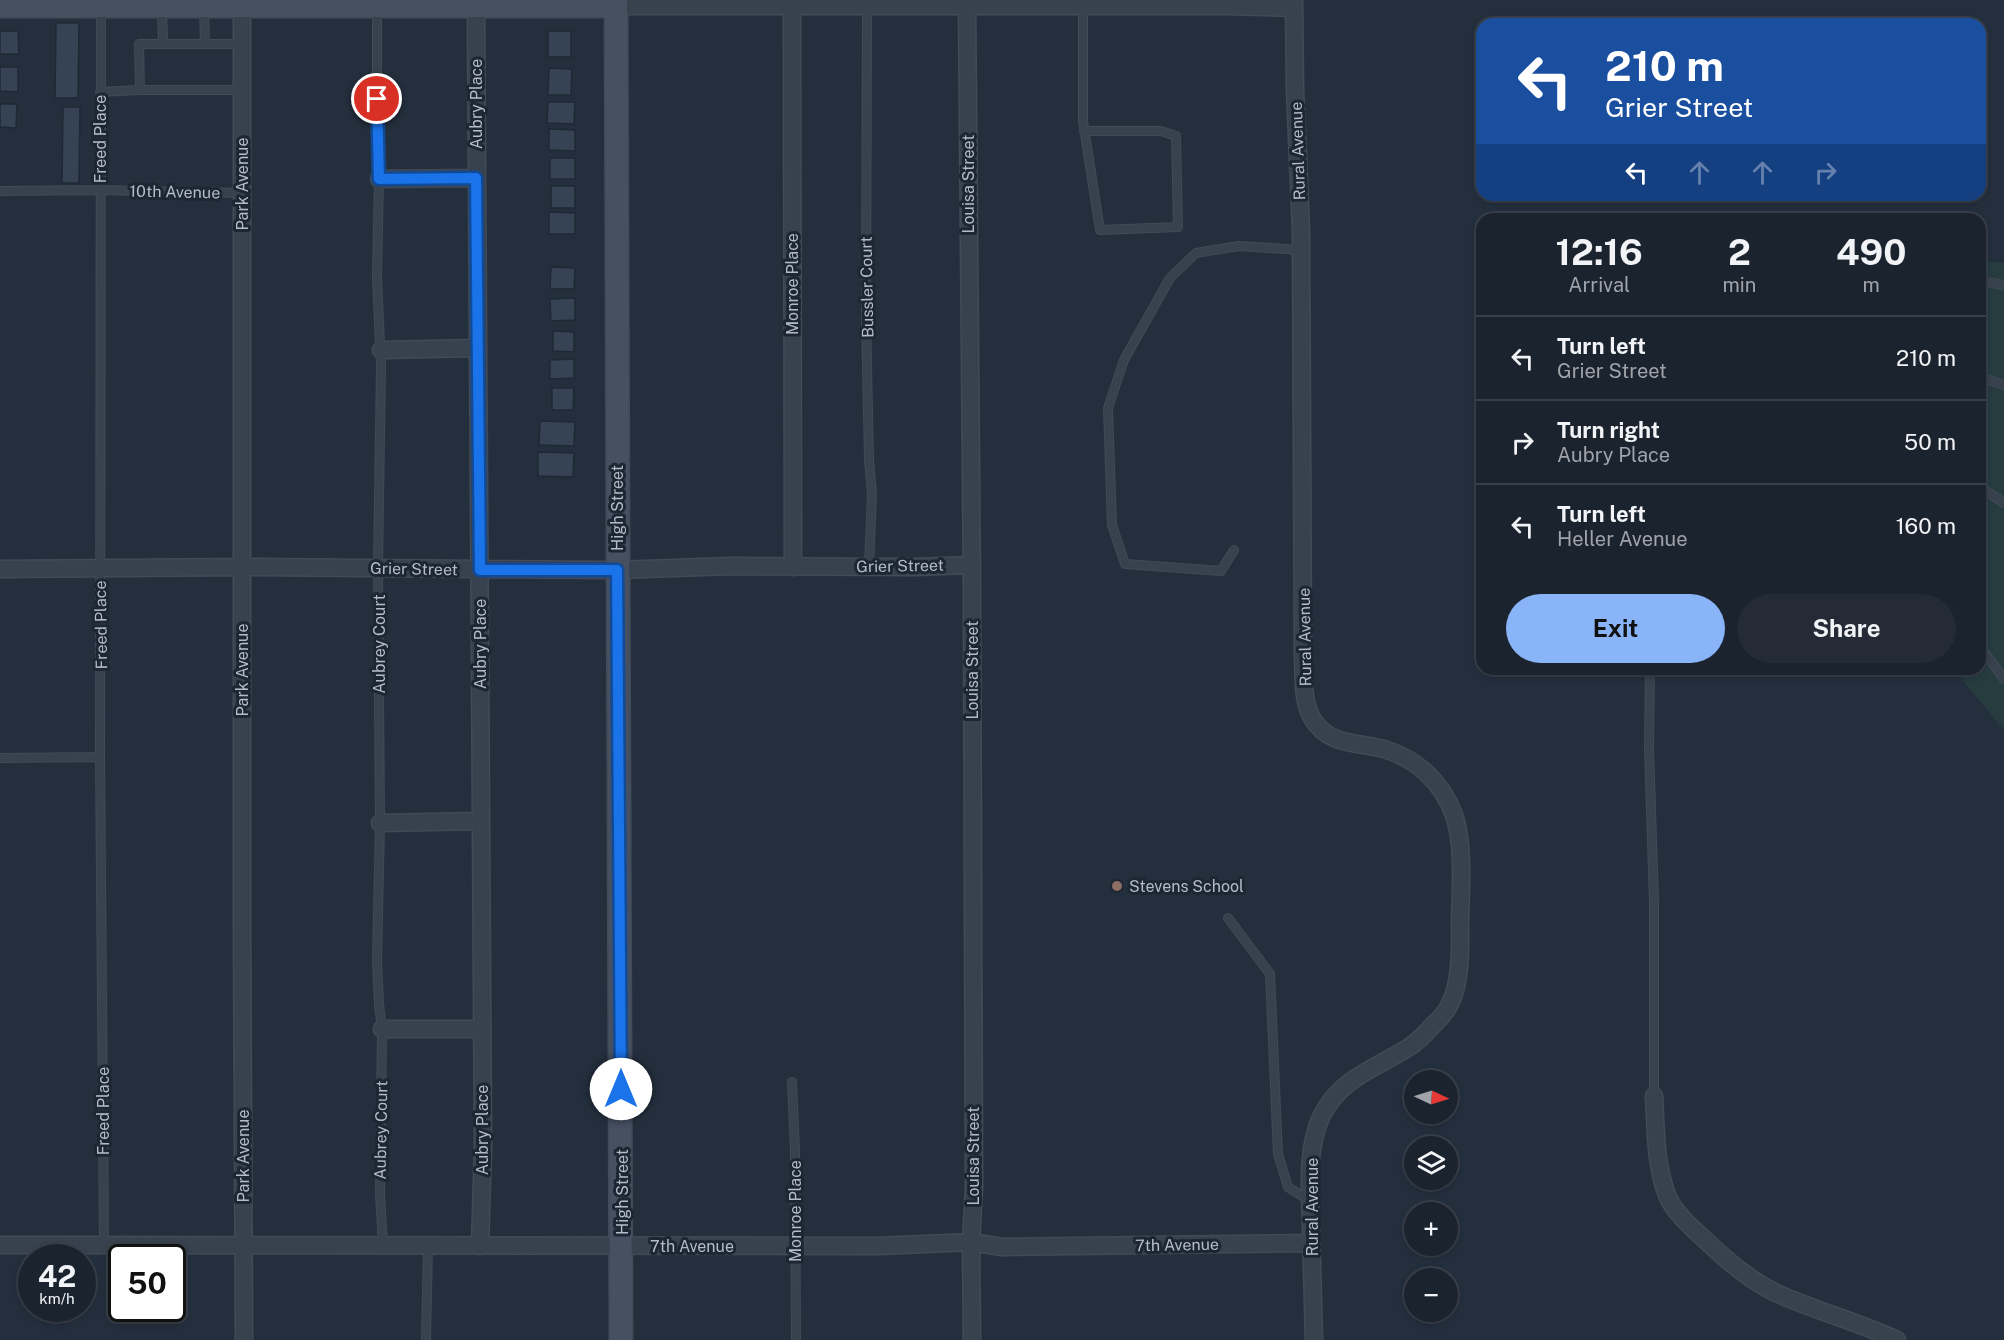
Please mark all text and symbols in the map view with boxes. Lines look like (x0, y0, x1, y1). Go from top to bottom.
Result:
text: 210 m (1605, 41, 1724, 90)
icon: left (1506, 42, 1584, 120)
street label: Aubry Place (467, 59, 486, 149)
pin (351, 73, 402, 124)
icon: arrive (360, 82, 393, 115)
text: Grier Street (1605, 91, 1753, 123)
street label: Freed Place (91, 95, 110, 183)
street label: Rural Avenue (1287, 101, 1309, 201)
street label: Louisa Street (959, 135, 978, 233)
street label: Park Avenue (233, 138, 252, 230)
icon: left (1620, 156, 1653, 189)
icon: ahead (1683, 156, 1716, 189)
icon: ahead (1746, 156, 1779, 189)
icon: right (1809, 156, 1842, 189)
street label: 10th Avenue (130, 182, 220, 202)
text: 12:16 (1556, 231, 1643, 273)
text: 2 (1728, 231, 1751, 273)
text: 490 (1836, 231, 1906, 273)
street label: Monroe Place (783, 233, 802, 335)
street label: Bussler Court (857, 236, 877, 338)
text: Arrival (1568, 273, 1630, 297)
text: min (1722, 273, 1756, 297)
text: m (1862, 273, 1880, 297)
text: Turn left (1557, 333, 1646, 359)
icon: left (1506, 342, 1539, 375)
text: 210 m (1896, 345, 1956, 371)
text: Grier Street (1557, 359, 1667, 383)
text: Turn right (1557, 417, 1660, 443)
icon: right (1506, 426, 1539, 459)
text: 50 m (1904, 429, 1956, 455)
text: Aubry Place (1557, 443, 1670, 467)
street label: High Street (608, 465, 627, 551)
text: Turn left (1557, 501, 1646, 527)
icon: left (1506, 510, 1539, 543)
text: 160 m (1896, 513, 1956, 539)
text: Heller Avenue (1557, 527, 1688, 551)
street label: Grier Street (856, 556, 944, 576)
street label: Grier Street (370, 559, 458, 579)
street label: Freed Place (91, 580, 111, 670)
street label: Rural Avenue (1295, 588, 1315, 686)
street label: Aubrey Court (370, 594, 389, 694)
button: Exit (1506, 594, 1725, 663)
button: Share (1737, 594, 1956, 663)
street label: Aubry Place (471, 599, 490, 689)
street label: Louisa Street (963, 621, 982, 719)
street label: Park Avenue (233, 624, 252, 716)
place label: Stevens School (1129, 877, 1244, 896)
marker: Stevens School (1110, 879, 1124, 893)
position arrow (589, 1057, 653, 1121)
street label: Freed Place (94, 1067, 113, 1155)
north arrow (1404, 1070, 1458, 1124)
map controls (1404, 1070, 1458, 1322)
street label: Aubrey Court (371, 1080, 391, 1180)
street label: Aubry Place (473, 1085, 492, 1175)
street label: Louisa Street (964, 1107, 983, 1205)
street label: Park Avenue (234, 1110, 253, 1202)
button: layers (1404, 1136, 1458, 1190)
street label: High Street (613, 1149, 632, 1235)
street label: Rural Avenue (1303, 1158, 1322, 1256)
street label: Monroe Place (786, 1160, 805, 1262)
button: + (1404, 1202, 1458, 1256)
street label: 7th Avenue (1135, 1235, 1219, 1255)
street label: 7th Avenue (650, 1237, 734, 1256)
speed limit sign: 50 (108, 1244, 186, 1322)
text: 42 (38, 1258, 76, 1294)
button: − (1404, 1268, 1458, 1322)
text: km/h (39, 1290, 75, 1307)

